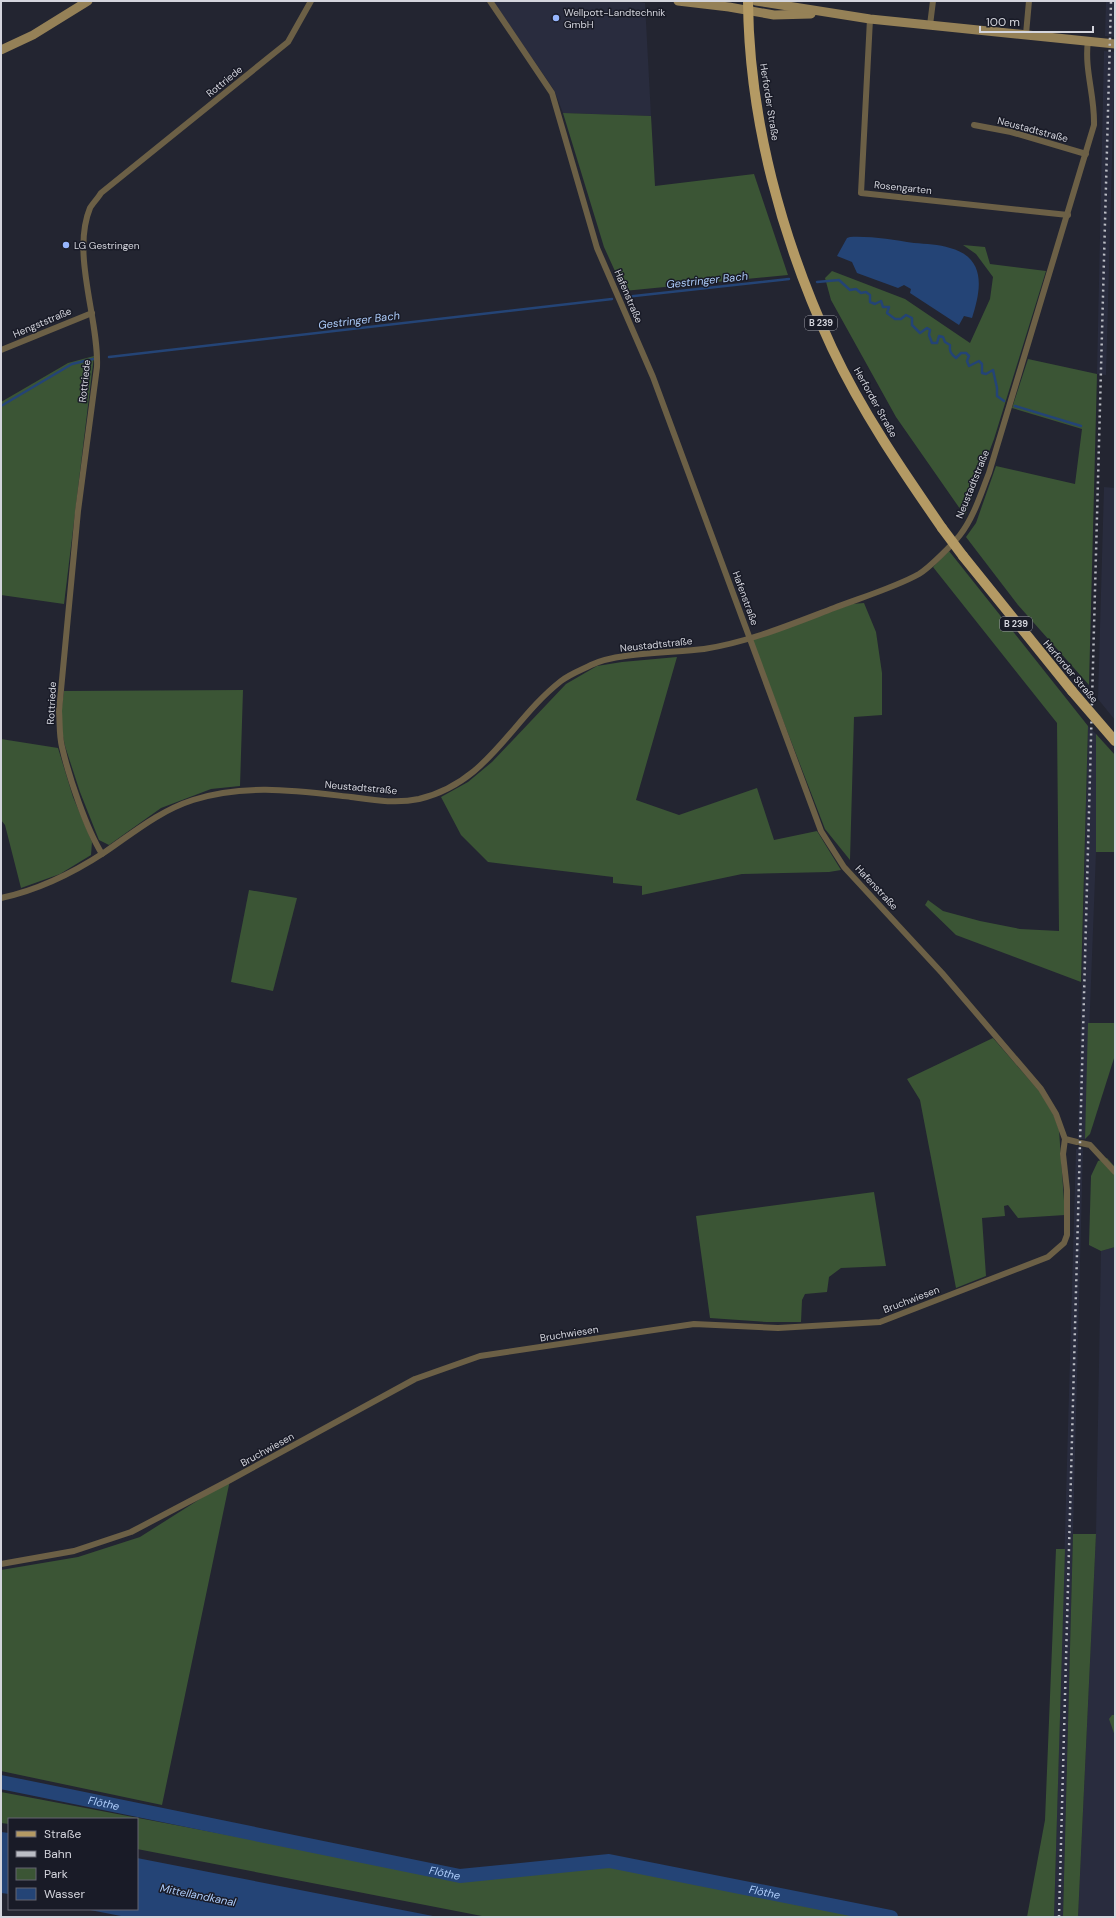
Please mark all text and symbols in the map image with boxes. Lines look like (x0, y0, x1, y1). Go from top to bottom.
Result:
place label: Wellpott-Landtechnik GmbH (564, 6, 665, 31)
scale bar (980, 8, 1093, 34)
marker: Wellpott-Landtechnik GmbH (551, 13, 561, 23)
text: 100 m (986, 14, 1020, 30)
street label: Herforder Straße (757, 62, 782, 142)
street label: Rottriede (204, 63, 245, 100)
street label: Neustadtstraße (996, 114, 1070, 145)
street label: Rosengarten (873, 178, 933, 197)
place label: LG Gestringen (74, 239, 140, 252)
marker: LG Gestringen (61, 240, 71, 250)
street label: Hafenstraße (611, 267, 646, 325)
water label: Gestringer Bach (665, 269, 749, 291)
street label: Hengststraße (11, 304, 74, 341)
water label: Gestringer Bach (317, 308, 401, 332)
road number: B 239 (805, 316, 837, 330)
street label: Rottriede (76, 359, 93, 403)
street label: Herforder Straße (851, 365, 900, 440)
street label: Neustadtstraße (953, 448, 992, 520)
street label: Hafenstraße (730, 569, 761, 627)
road number: B 239 (1000, 617, 1032, 631)
street label: Neustadtstraße (619, 634, 693, 655)
street label: Herforder Straße (1041, 637, 1101, 706)
street label: Rottriede (44, 681, 59, 725)
street label: Neustadtstraße (324, 778, 398, 797)
street label: Hafenstraße (852, 862, 901, 913)
street label: Bruchwiesen (881, 1283, 941, 1316)
street label: Bruchwiesen (539, 1322, 600, 1345)
street label: Bruchwiesen (238, 1429, 296, 1469)
water label: Flöthe (87, 1793, 121, 1813)
legend (8, 1818, 138, 1910)
text: Straße (44, 1826, 81, 1842)
text: Bahn (44, 1846, 72, 1862)
water label: Flöthe (428, 1863, 462, 1883)
text: Park (44, 1866, 68, 1882)
water label: Mittellandkanal (159, 1881, 238, 1909)
water label: Flöthe (748, 1882, 782, 1902)
text: Wasser (44, 1886, 85, 1902)

